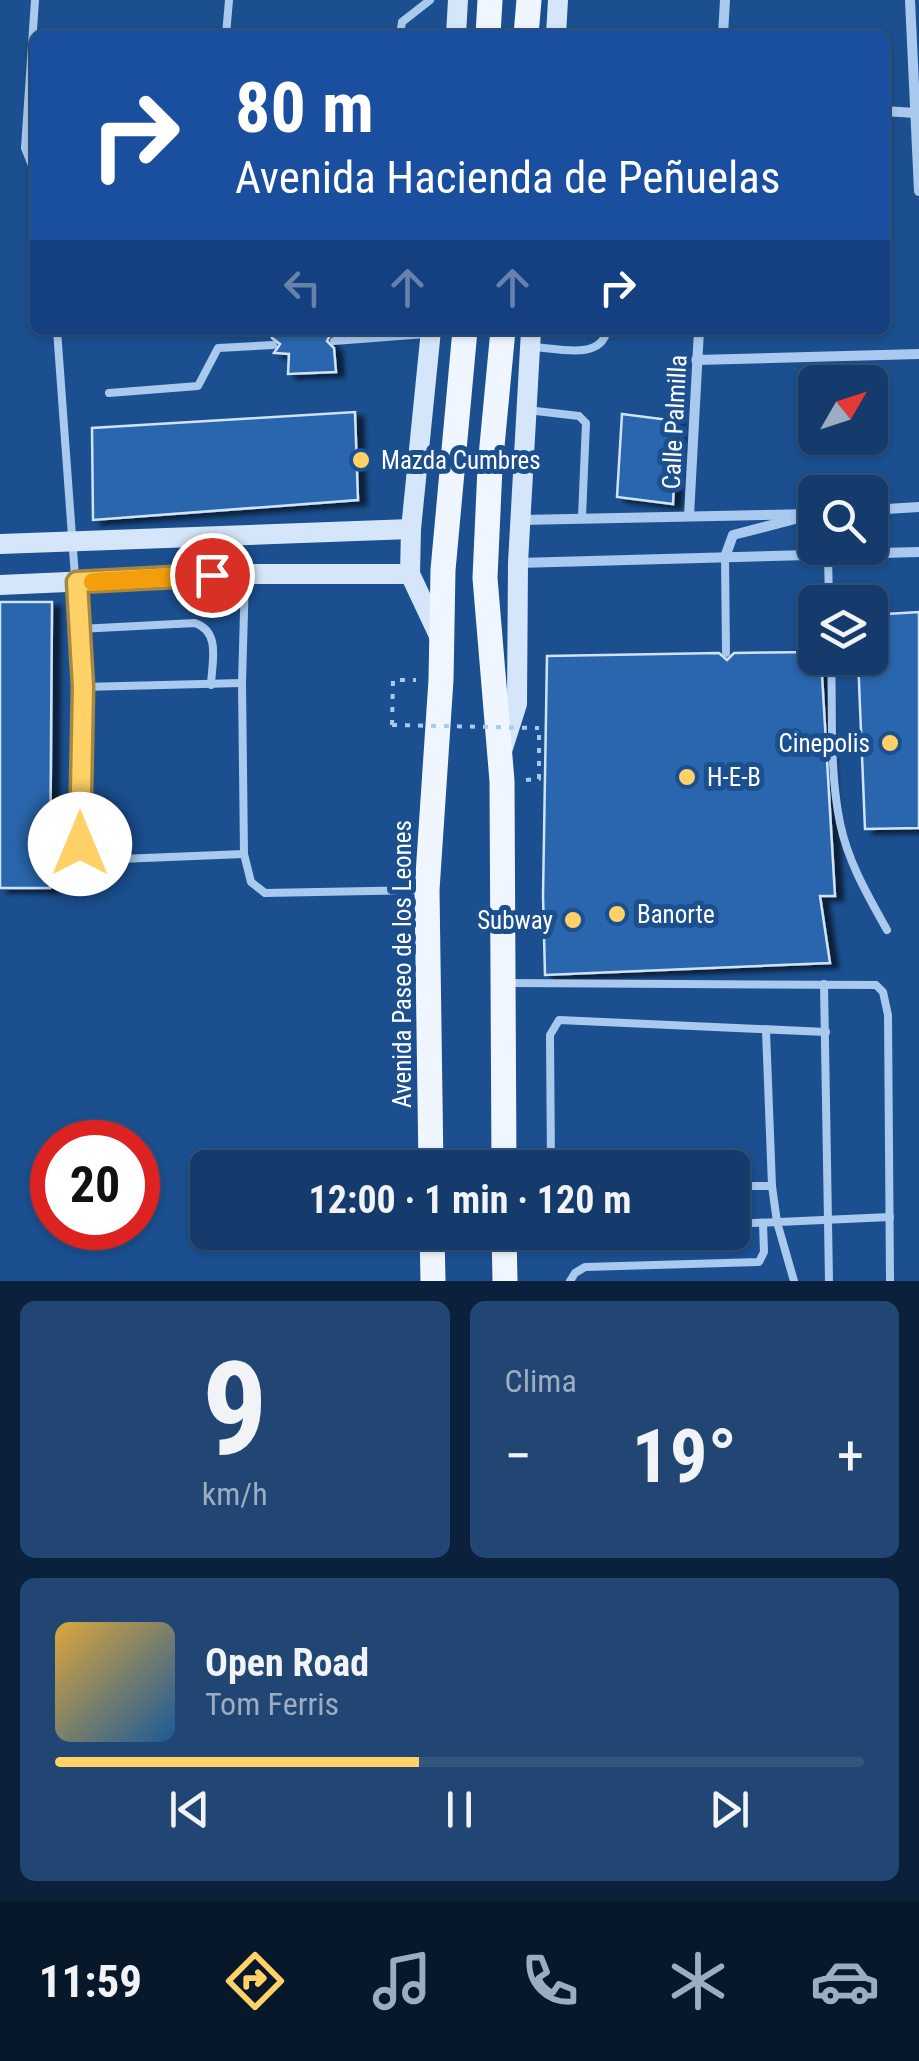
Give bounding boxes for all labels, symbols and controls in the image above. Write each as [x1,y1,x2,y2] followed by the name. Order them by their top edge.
[235,67,374,149] text: 80 m
[70,70,200,200] icon: right
[235,151,780,204] text: Avenida Hacienda de Peñuelas
[275,260,330,315] icon: left
[380,260,435,315] icon: ahead
[485,260,540,315] icon: ahead
[590,260,645,315] icon: right
[656,354,692,490] street label: Calle Palmilla
[798,365,888,455] north arrow
[798,365,888,675] map controls
[381,446,541,475] place label: Mazda Cumbres
[350,449,372,471] marker: Mazda Cumbres
[798,475,888,565] button: search
[170,533,255,618] pin
[185,548,240,603] icon: arrive
[798,585,888,675] button: layers
[779,729,870,758] place label: Cinepolis
[879,732,901,754] marker: Cinepolis
[707,763,761,792] place label: H-E-B
[676,766,698,788] marker: H-E-B
[28,792,132,896] position arrow
[388,820,417,1108] street label: Avenida Paseo de los Leones
[637,900,715,929] place label: Banorte
[606,903,628,925] marker: Banorte
[477,906,553,935] place label: Subway
[562,909,584,931] marker: Subway
[30,1120,160,1250] speed limit sign: 20
[309,1178,631,1222] text: 12:00 · 1 min · 120 m
[202,1333,268,1486] text: 9
[505,1362,577,1400] text: Clima
[632,1412,737,1500] text: 19°
[505,1424,532,1488] text: −
[837,1424,864,1488] text: +
[202,1475,268,1513] text: km/h
[205,1641,369,1685] text: Open Road
[205,1685,339,1723] text: Tom Ferris
[162,1782,217,1837] icon: previous
[432,1782,487,1837] icon: pause
[702,1782,757,1837] icon: next
[220,1946,290,2016] icon: directions
[367,1946,437,2016] icon: music
[515,1946,585,2016] icon: phone
[663,1946,733,2016] icon: climate
[810,1946,880,2016] icon: car
[39,1955,142,2008] text: 11:59

